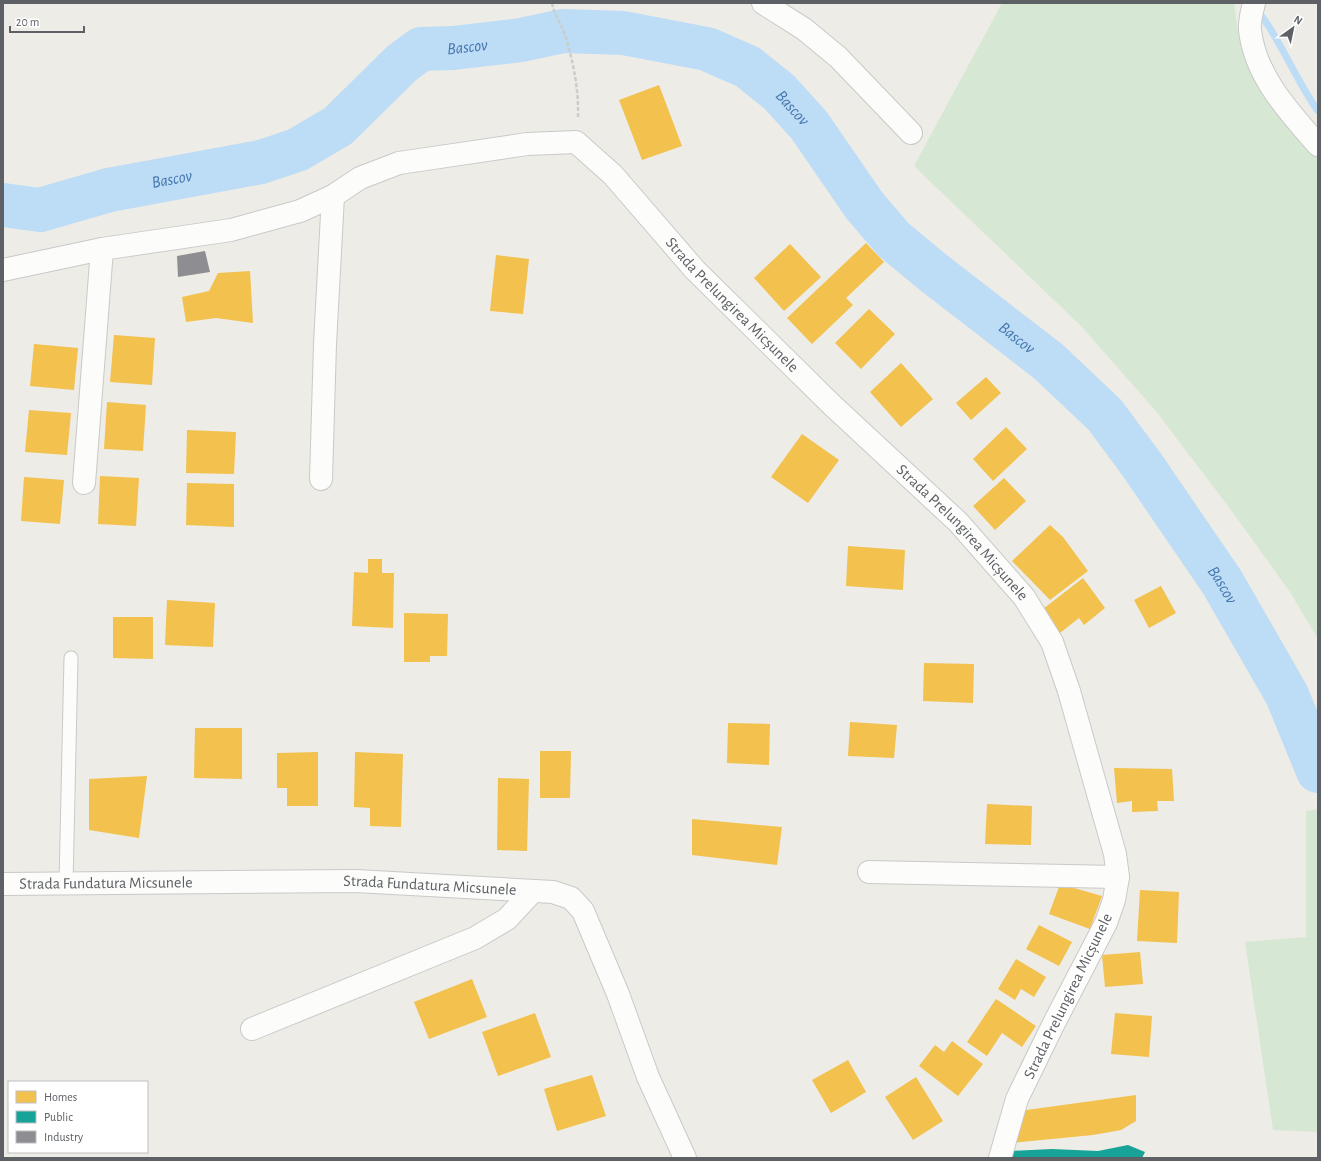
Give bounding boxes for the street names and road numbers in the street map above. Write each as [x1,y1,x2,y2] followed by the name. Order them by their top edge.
[663,234,802,375] street label: Strada Prelungirea Micșunele
[894,461,1031,604] street label: Strada Prelungirea Micșunele
[343,873,517,898] street label: Strada Fundatura Micsunele
[19,874,193,892] street label: Strada Fundatura Micsunele
[1021,911,1117,1082] street label: Strada Prelungirea Micșunele

